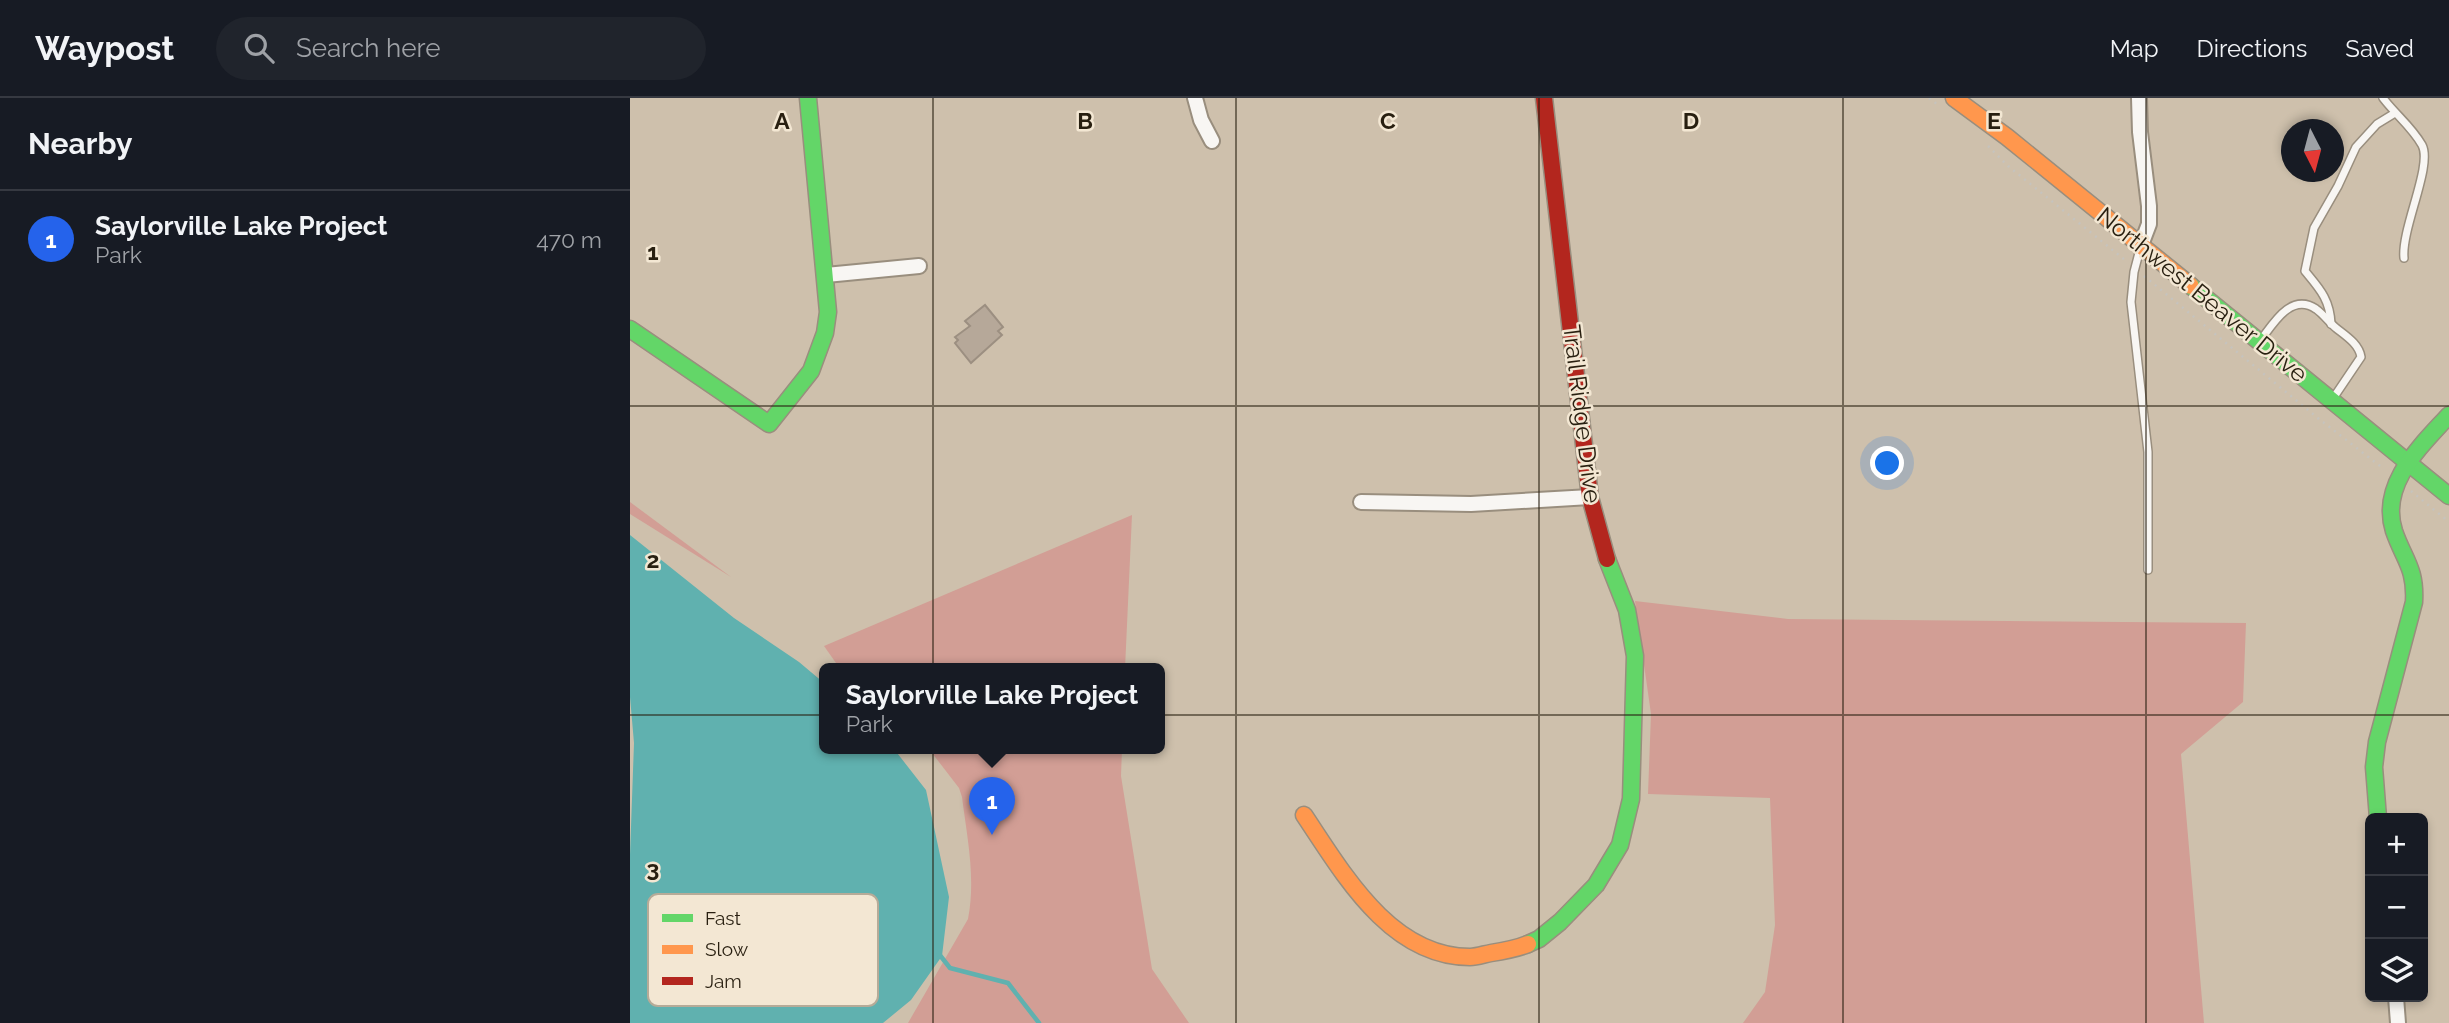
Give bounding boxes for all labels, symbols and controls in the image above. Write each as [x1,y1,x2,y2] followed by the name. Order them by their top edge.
[216,17,706,80] search box
[35,29,174,68] text: Waypost
[240,29,278,67] icon: search
[296,33,440,63] text: Search here
[2110,34,2159,63] text: Map
[2197,34,2307,63] text: Directions
[2345,34,2414,63] text: Saved
[774,107,790,134] text: A
[1077,107,1093,134] text: B
[1380,107,1396,134] text: C
[1683,107,1699,134] text: D
[1987,107,2001,134] text: E
[2281,119,2344,182] north arrow
[28,126,132,161] text: Nearby
[2091,201,2313,388] street label: Northwest Beaver Drive
[95,211,387,241] text: Saylorville Lake Project
[45,226,57,253] text: 1
[536,226,602,253] text: 470 m
[647,238,659,265] text: 1
[95,241,142,268] text: Park
[1557,323,1608,505] street label: Trail Ridge Drive
[1870,446,1904,480] your location
[647,546,659,573] text: 2
[819,663,1165,754] popup
[846,680,1138,710] text: Saylorville Lake Project
[846,710,893,737] text: Park
[969,777,1015,835] pin: 1
[2365,813,2428,1002] map controls
[2365,813,2428,876] button: +
[647,855,659,882] text: 3
[2365,876,2428,939] button: −
[648,894,878,1006] legend
[705,907,741,929] text: Fast
[705,938,749,960] text: Slow
[2365,939,2428,1002] button: layers
[705,970,742,992] text: Jam

